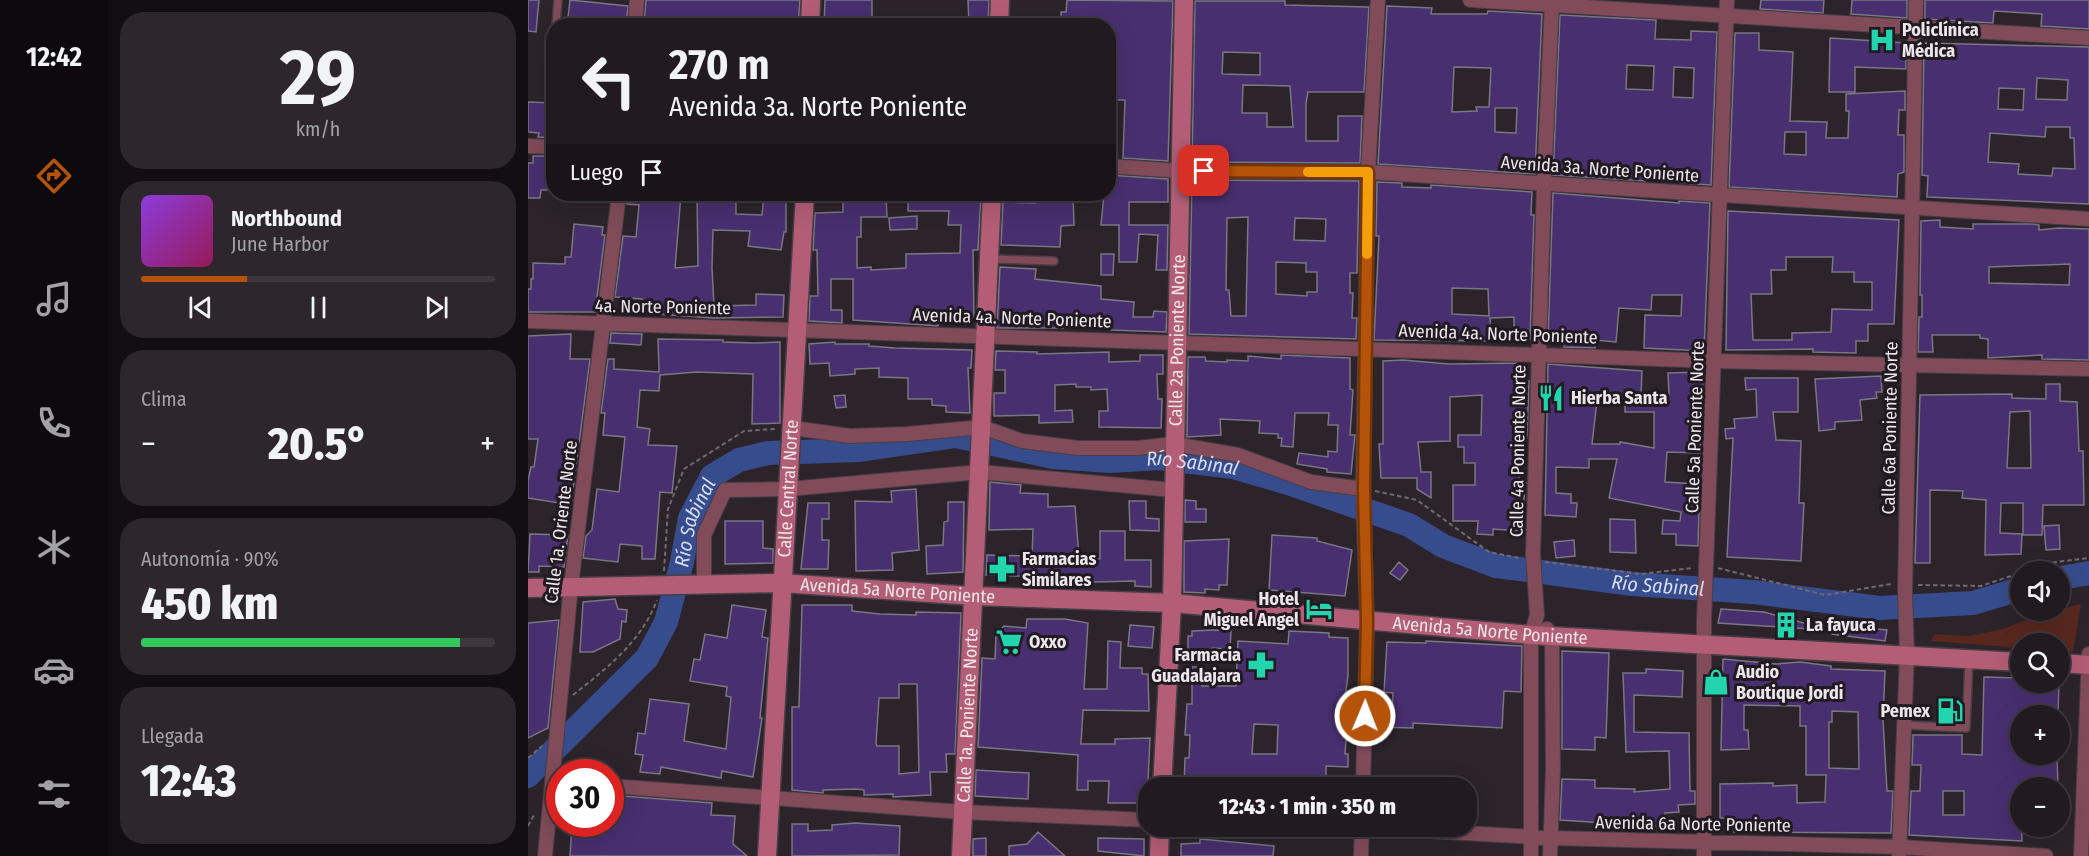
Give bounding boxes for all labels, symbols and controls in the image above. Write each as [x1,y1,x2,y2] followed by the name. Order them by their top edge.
[1902,19,1979,62] place label: Policlínica Médica
[1867,25,1897,55] hospital icon: Policlínica Médica
[280,31,356,125] text: 29
[669,40,769,90] text: 270 m
[26,41,82,73] text: 12:42
[570,42,648,120] icon: left
[669,91,967,123] text: Avenida 3a. Norte Poniente
[296,117,340,141] text: km/h
[1178,145,1229,196] pin
[1500,151,1700,187] street label: Avenida 3a. Norte Poniente
[1187,154,1220,187] icon: arrive
[33,155,75,197] icon: directions
[635,156,668,189] icon: arrive
[570,159,623,186] text: Luego
[231,205,342,232] text: Northbound
[231,232,329,256] text: June Harbor
[1165,254,1190,426] street label: Calle 2a Poniente Norte
[33,278,75,320] icon: music
[184,291,217,324] icon: previous
[302,291,335,324] icon: pause
[420,291,453,324] icon: next
[595,295,731,319] street label: 4a. Norte Poniente
[912,304,1112,332] street label: Avenida 4a. Norte Poniente
[1398,320,1598,348] street label: Avenida 4a. Norte Poniente
[1681,341,1709,513] street label: Calle 5a Poniente Norte
[1877,341,1903,515] street label: Calle 6a Poniente Norte
[1505,364,1531,537] street label: Calle 4a Poniente Norte
[1536,383,1566,413] restaurant icon: Hierba Santa
[141,387,186,411] text: Clima
[1571,387,1667,409] place label: Hierba Santa
[33,402,75,444] icon: phone
[268,417,368,471] text: 20.5°
[773,419,803,558] street label: Calle Central Norte
[141,424,156,464] text: −
[480,424,495,464] text: +
[540,439,582,605] street label: Calle 1a. Oriente Norte
[1146,446,1242,480] water label: Río Sabinal
[669,474,721,569] water label: Río Sabinal
[33,526,75,568] icon: climate
[141,547,279,571] text: Autonomía · 90%
[1022,548,1096,591] place label: Farmacias Similares
[987,554,1017,584] pharmacy icon: Farmacias Similares
[2010,561,2070,837] map controls
[2010,561,2070,621] button: sound
[1610,569,1705,601] water label: Río Sabinal
[800,573,996,608] street label: Avenida 5a Norte Poniente
[141,577,278,631] text: 450 km
[1204,588,1299,631] place label: Hotel Miguel Angel
[1304,594,1334,624] hotel icon: Hotel Miguel Angel
[1771,610,1801,640] building icon: La fayuca
[1392,612,1588,649] street label: Avenida 5a Norte Poniente
[1806,614,1876,636] place label: La fayuca
[953,627,983,803] street label: Calle 1a. Poniente Norte
[994,627,1024,657] supermarket icon: Oxxo
[1029,631,1067,653] place label: Oxxo
[2010,633,2070,693] button: search
[1151,644,1241,687] place label: Farmacia Guadalajara
[33,649,75,691] icon: car
[1246,650,1276,680] pharmacy icon: Farmacia Guadalajara
[1735,661,1843,704] place label: Audio Boutique Jordi
[1701,667,1731,697] shop icon: Audio Boutique Jordi
[1333,684,1397,748] position arrow
[1935,696,1965,726] fuel station icon: Pemex
[1881,700,1931,722] place label: Pemex
[2010,705,2070,765] button: +
[141,724,204,748] text: Llegada
[141,754,237,808] text: 12:43
[546,759,624,837] speed limit sign: 30
[33,773,75,815] icon: filters
[2010,777,2070,837] button: −
[1219,793,1396,820] text: 12:43 · 1 min · 350 m
[1595,811,1791,837] street label: Avenida 6a Norte Poniente

